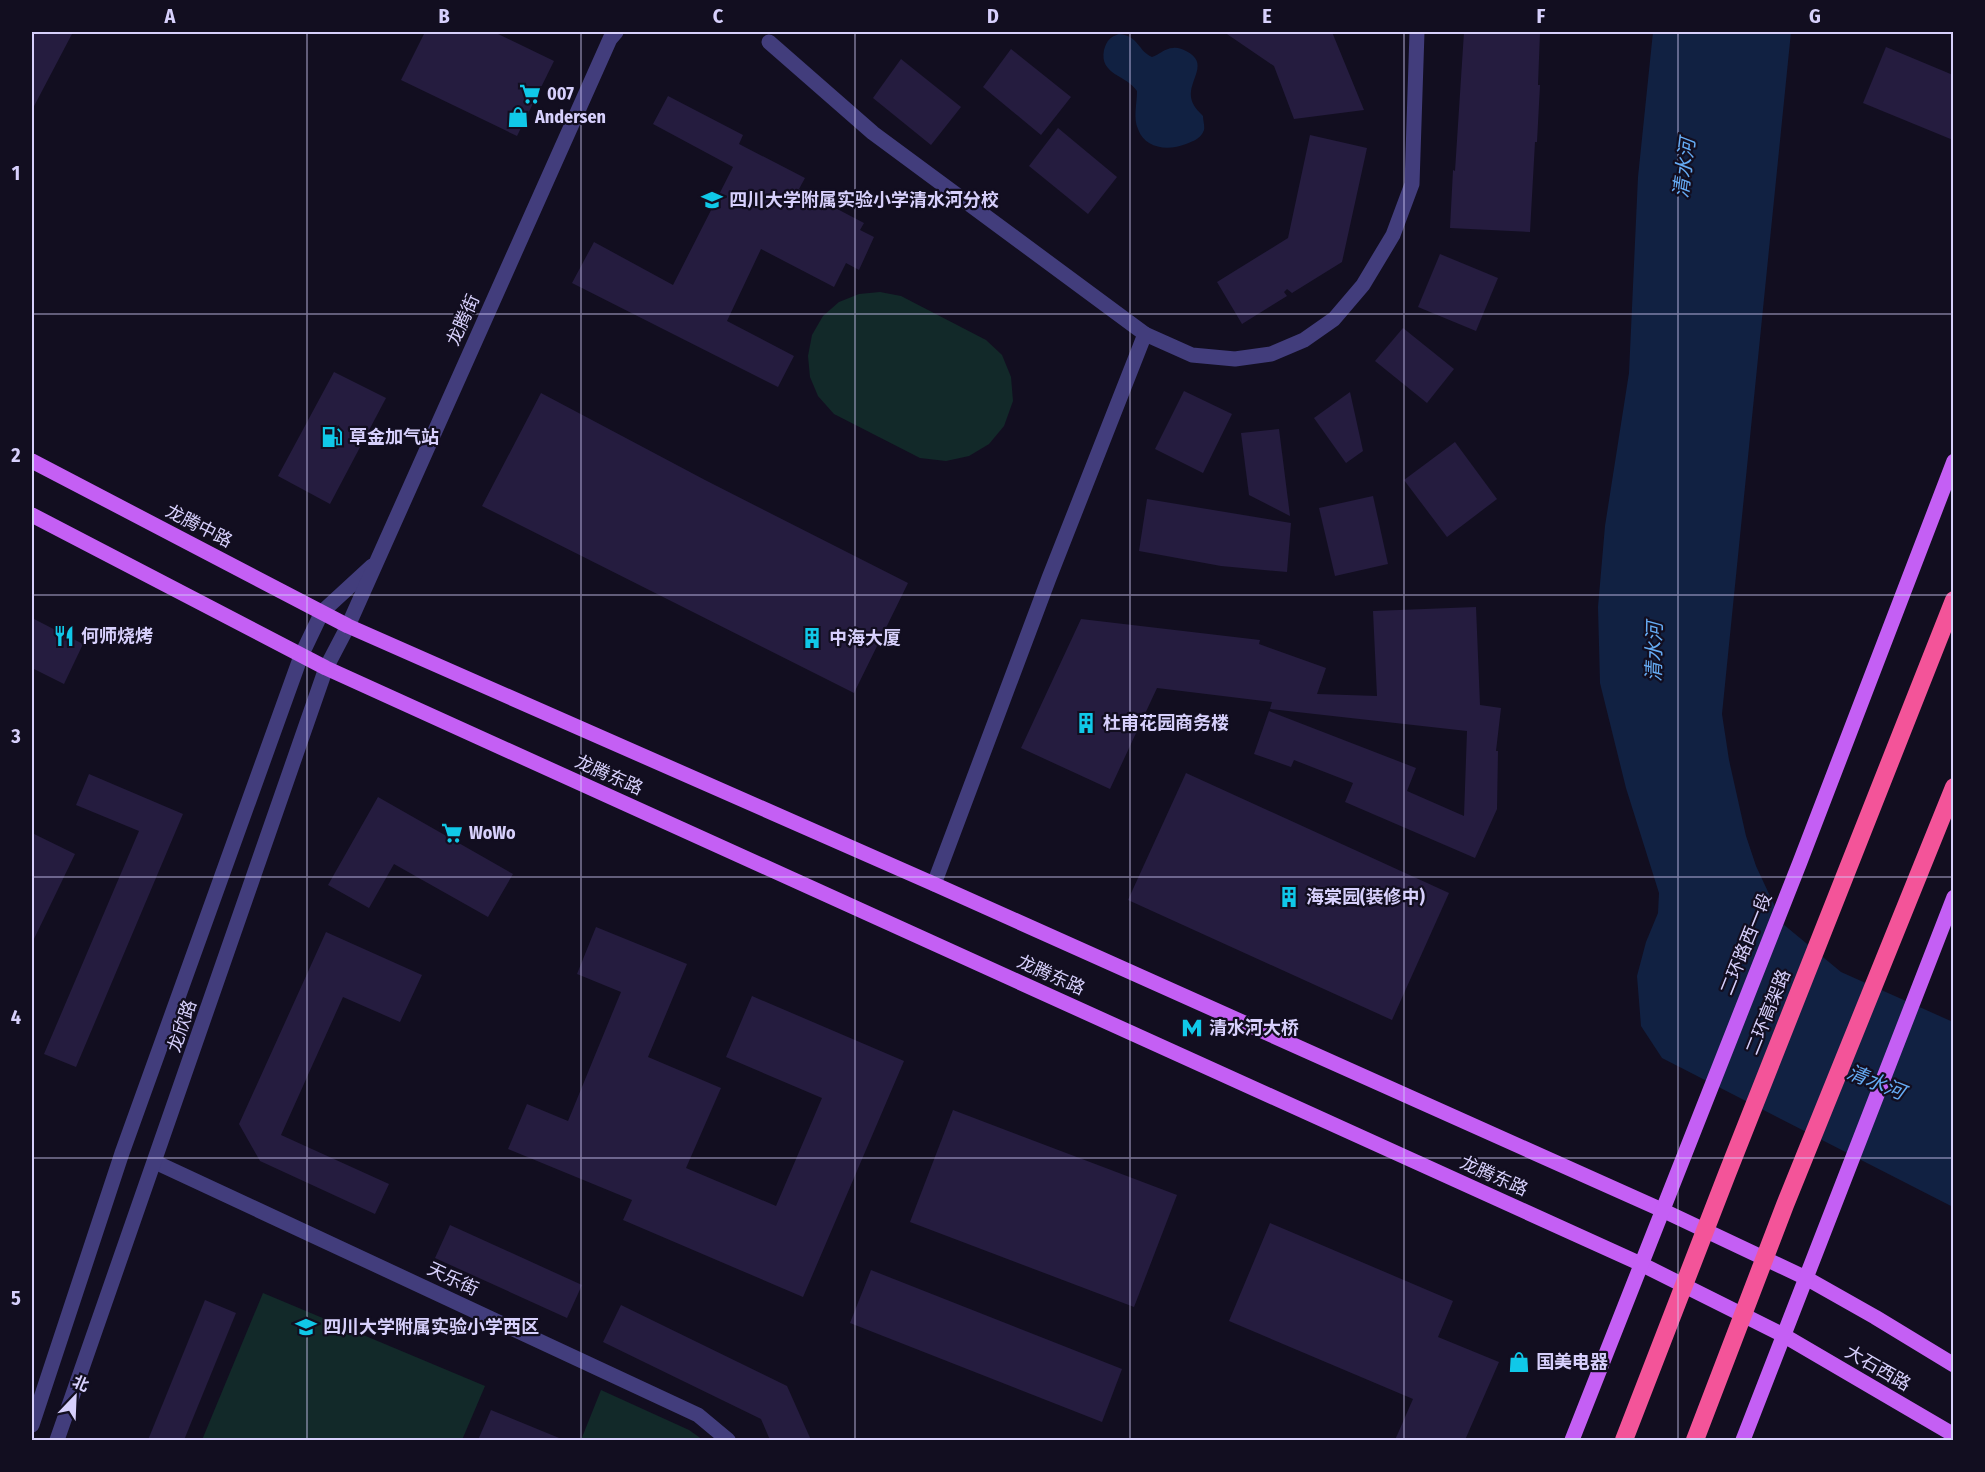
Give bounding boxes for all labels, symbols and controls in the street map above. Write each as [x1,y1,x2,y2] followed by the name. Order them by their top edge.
[164,4,177,28] text: A
[438,4,450,28] text: B
[713,4,724,28] text: C
[987,4,999,28] text: D
[1262,4,1272,28] text: E
[1537,4,1546,28] text: F
[1809,4,1821,28] text: G
[518,82,542,106] supermarket icon: 007
[547,83,574,105] place label: 007
[506,105,530,129] shop icon: Andersen
[534,106,606,128] place label: Andersen
[1668,133,1700,199] water label: 清水河
[12,161,20,185] text: 1
[700,188,724,212] school or university icon: 四川大学附属实验小学清水河分校
[729,189,999,211] place label: 四川大学附属实验小学清水河分校
[442,291,484,349] street label: 龙腾街
[320,425,344,449] fuel station icon: 草金加气站
[349,426,439,448] place label: 草金加气站
[10,443,21,467] text: 2
[162,500,236,552] street label: 龙腾中路
[1641,618,1667,682] water label: 清水河
[52,624,76,648] restaurant icon: 何师烧烤
[81,625,153,647] place label: 何师烧烤
[800,626,824,650] building icon: 中海大厦
[829,627,901,649] place label: 中海大厦
[1074,711,1098,735] building icon: 杜甫花园商务楼
[1103,712,1229,734] place label: 杜甫花园商务楼
[10,724,21,748] text: 3
[572,750,646,800] street label: 龙腾东路
[440,821,464,845] supermarket icon: WoWo
[469,822,516,844] place label: WoWo
[1277,885,1301,909] building icon: 海棠园(装修中)
[1306,886,1425,908] place label: 海棠园(装修中)
[1716,890,1776,998] street label: 二环路西一段
[1014,950,1088,1000] street label: 龙腾东路
[1741,966,1795,1058] street label: 二环高架路
[163,997,201,1055] street label: 龙欣路
[11,1005,21,1029] text: 4
[1180,1016,1204,1040] metro station icon: 清水河大桥
[1209,1017,1299,1039] place label: 清水河大桥
[1844,1060,1912,1106] water label: 清水河
[1457,1151,1531,1201] street label: 龙腾东路
[424,1258,482,1300] street label: 天乐街
[11,1286,21,1310] text: 5
[294,1315,318,1339] school or university icon: 四川大学附属实验小学西区
[323,1316,539,1338] place label: 四川大学附属实验小学西区
[1841,1340,1915,1396] street label: 大石西路
[1507,1350,1531,1374] shop icon: 国美电器
[1536,1351,1608,1373] place label: 国美电器
[45,1367,105,1427] north arrow
[70,1372,92,1396] text: 北

